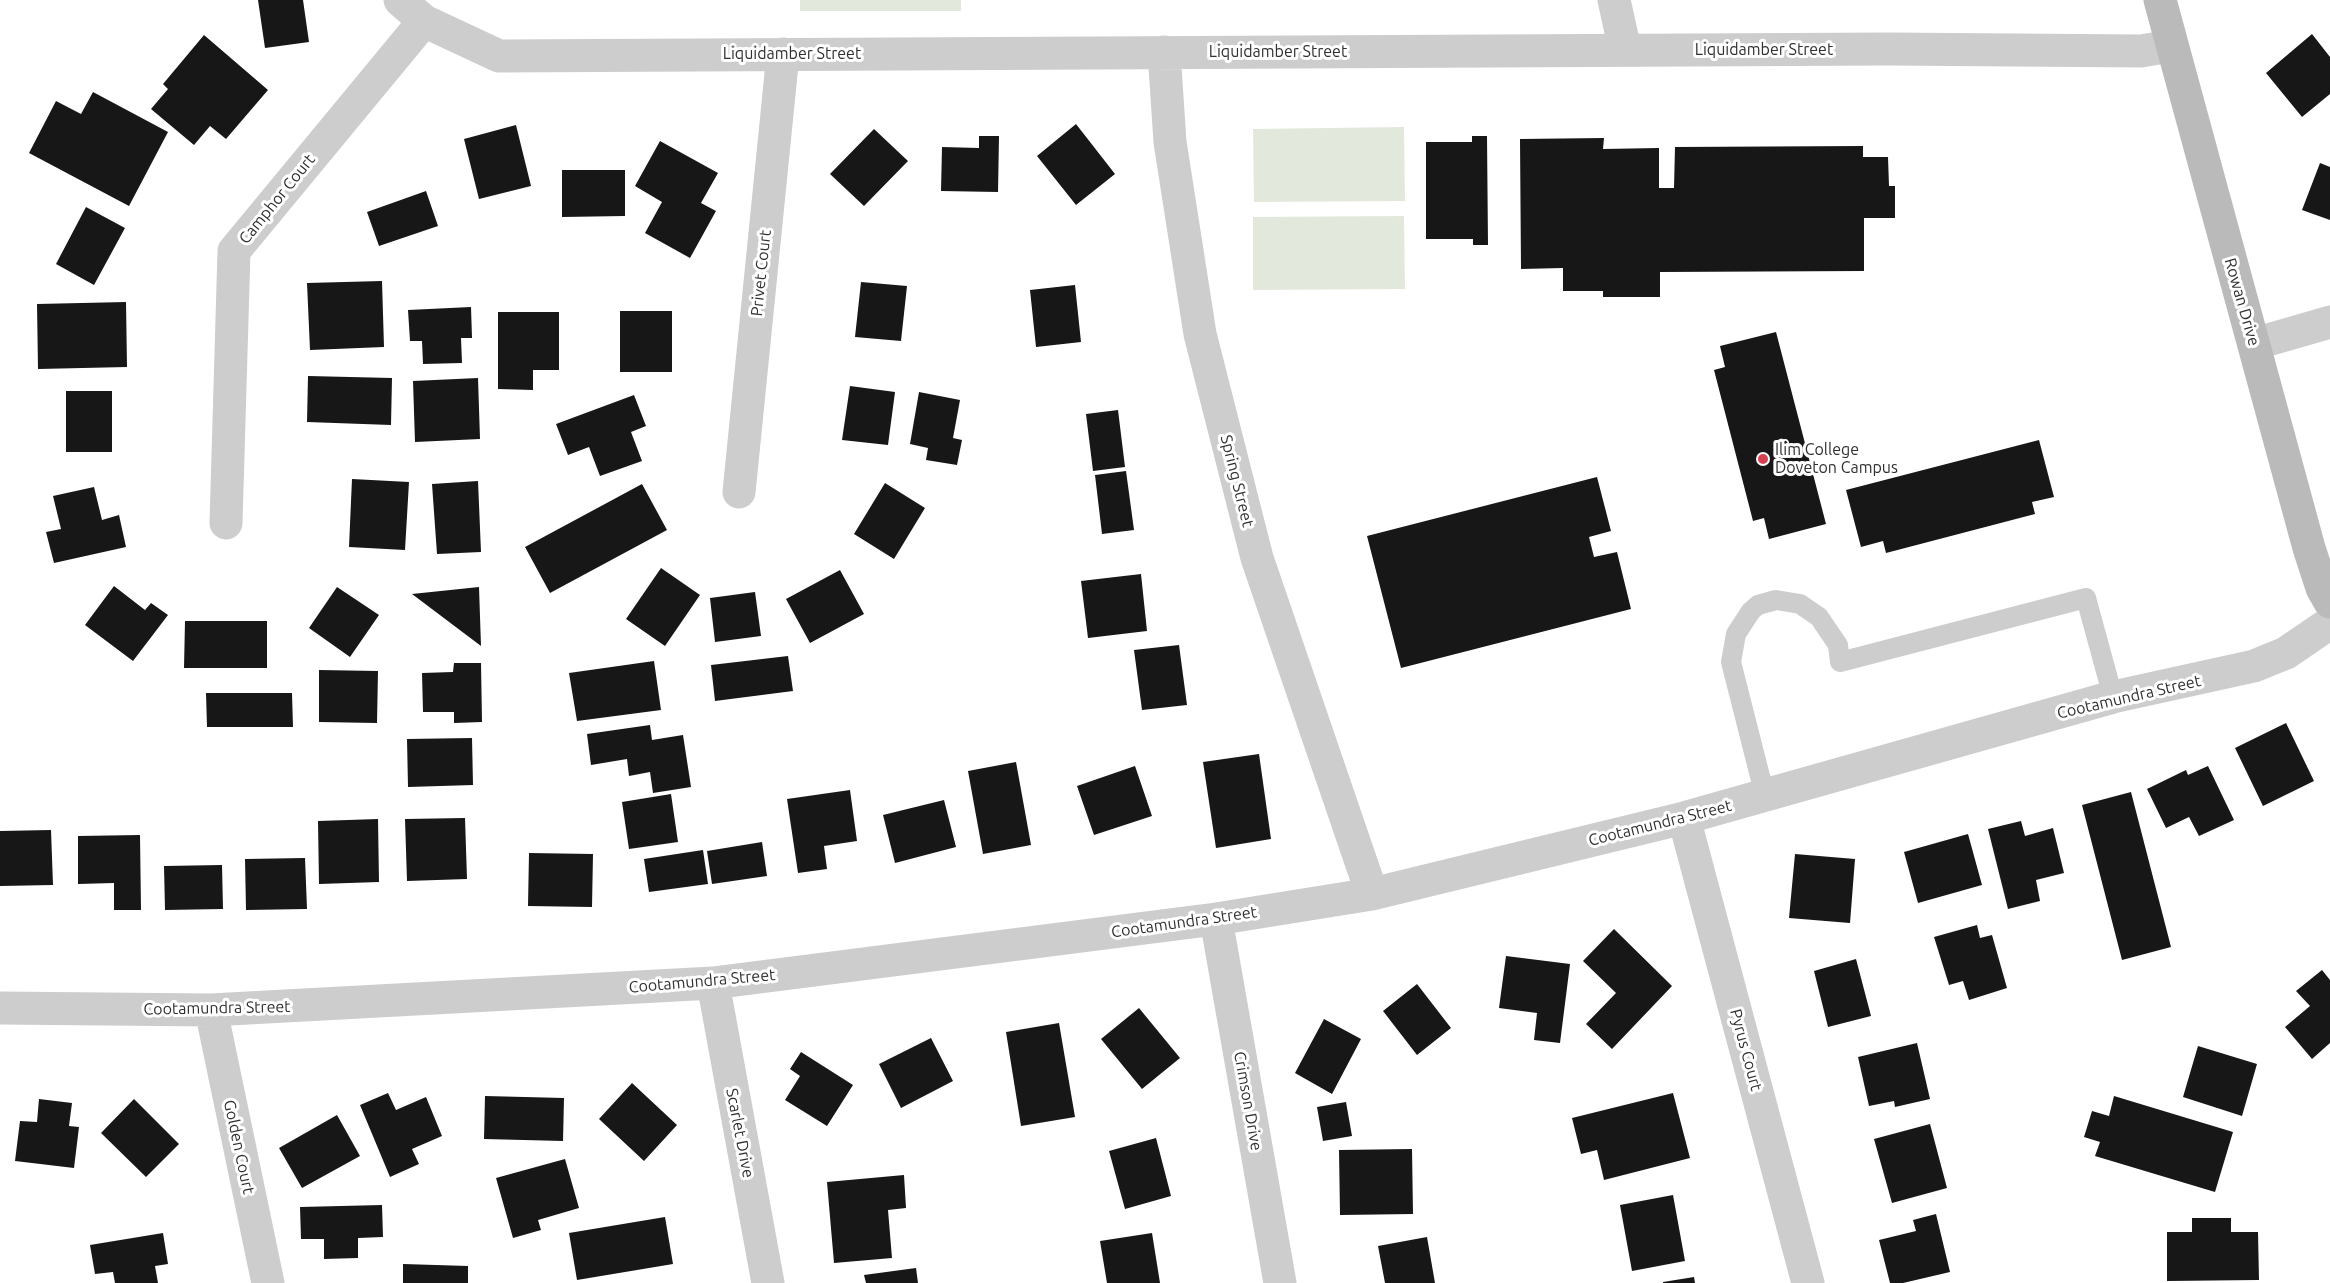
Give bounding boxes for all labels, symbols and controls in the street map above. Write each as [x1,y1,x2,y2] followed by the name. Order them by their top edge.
[1695,40,1833,60] street label: Liquidamber Street
[1209,42,1347,62] street label: Liquidamber Street
[723,44,861,64] street label: Liquidamber Street
[235,150,319,248] street label: Camphor Court
[747,229,775,317] street label: Privet Court
[2220,256,2264,348] street label: Rowan Drive
[1216,433,1258,529] street label: Spring Street
[1775,440,1898,478] place label: Ilim College Doveton Campus
[1756,452,1770,466] marker: Ilim College Doveton Campus
[2055,671,2203,723] street label: Cootamundra Street
[1586,796,1734,850] street label: Cootamundra Street
[1110,902,1258,942] street label: Cootamundra Street
[628,965,776,997] street label: Cootamundra Street
[143,997,291,1019] street label: Cootamundra Street
[1726,1007,1766,1093] street label: Pyrus Court
[1230,1050,1266,1152] street label: Crimson Drive
[722,1087,758,1179] street label: Scarlet Drive
[220,1098,258,1196] street label: Golden Court

